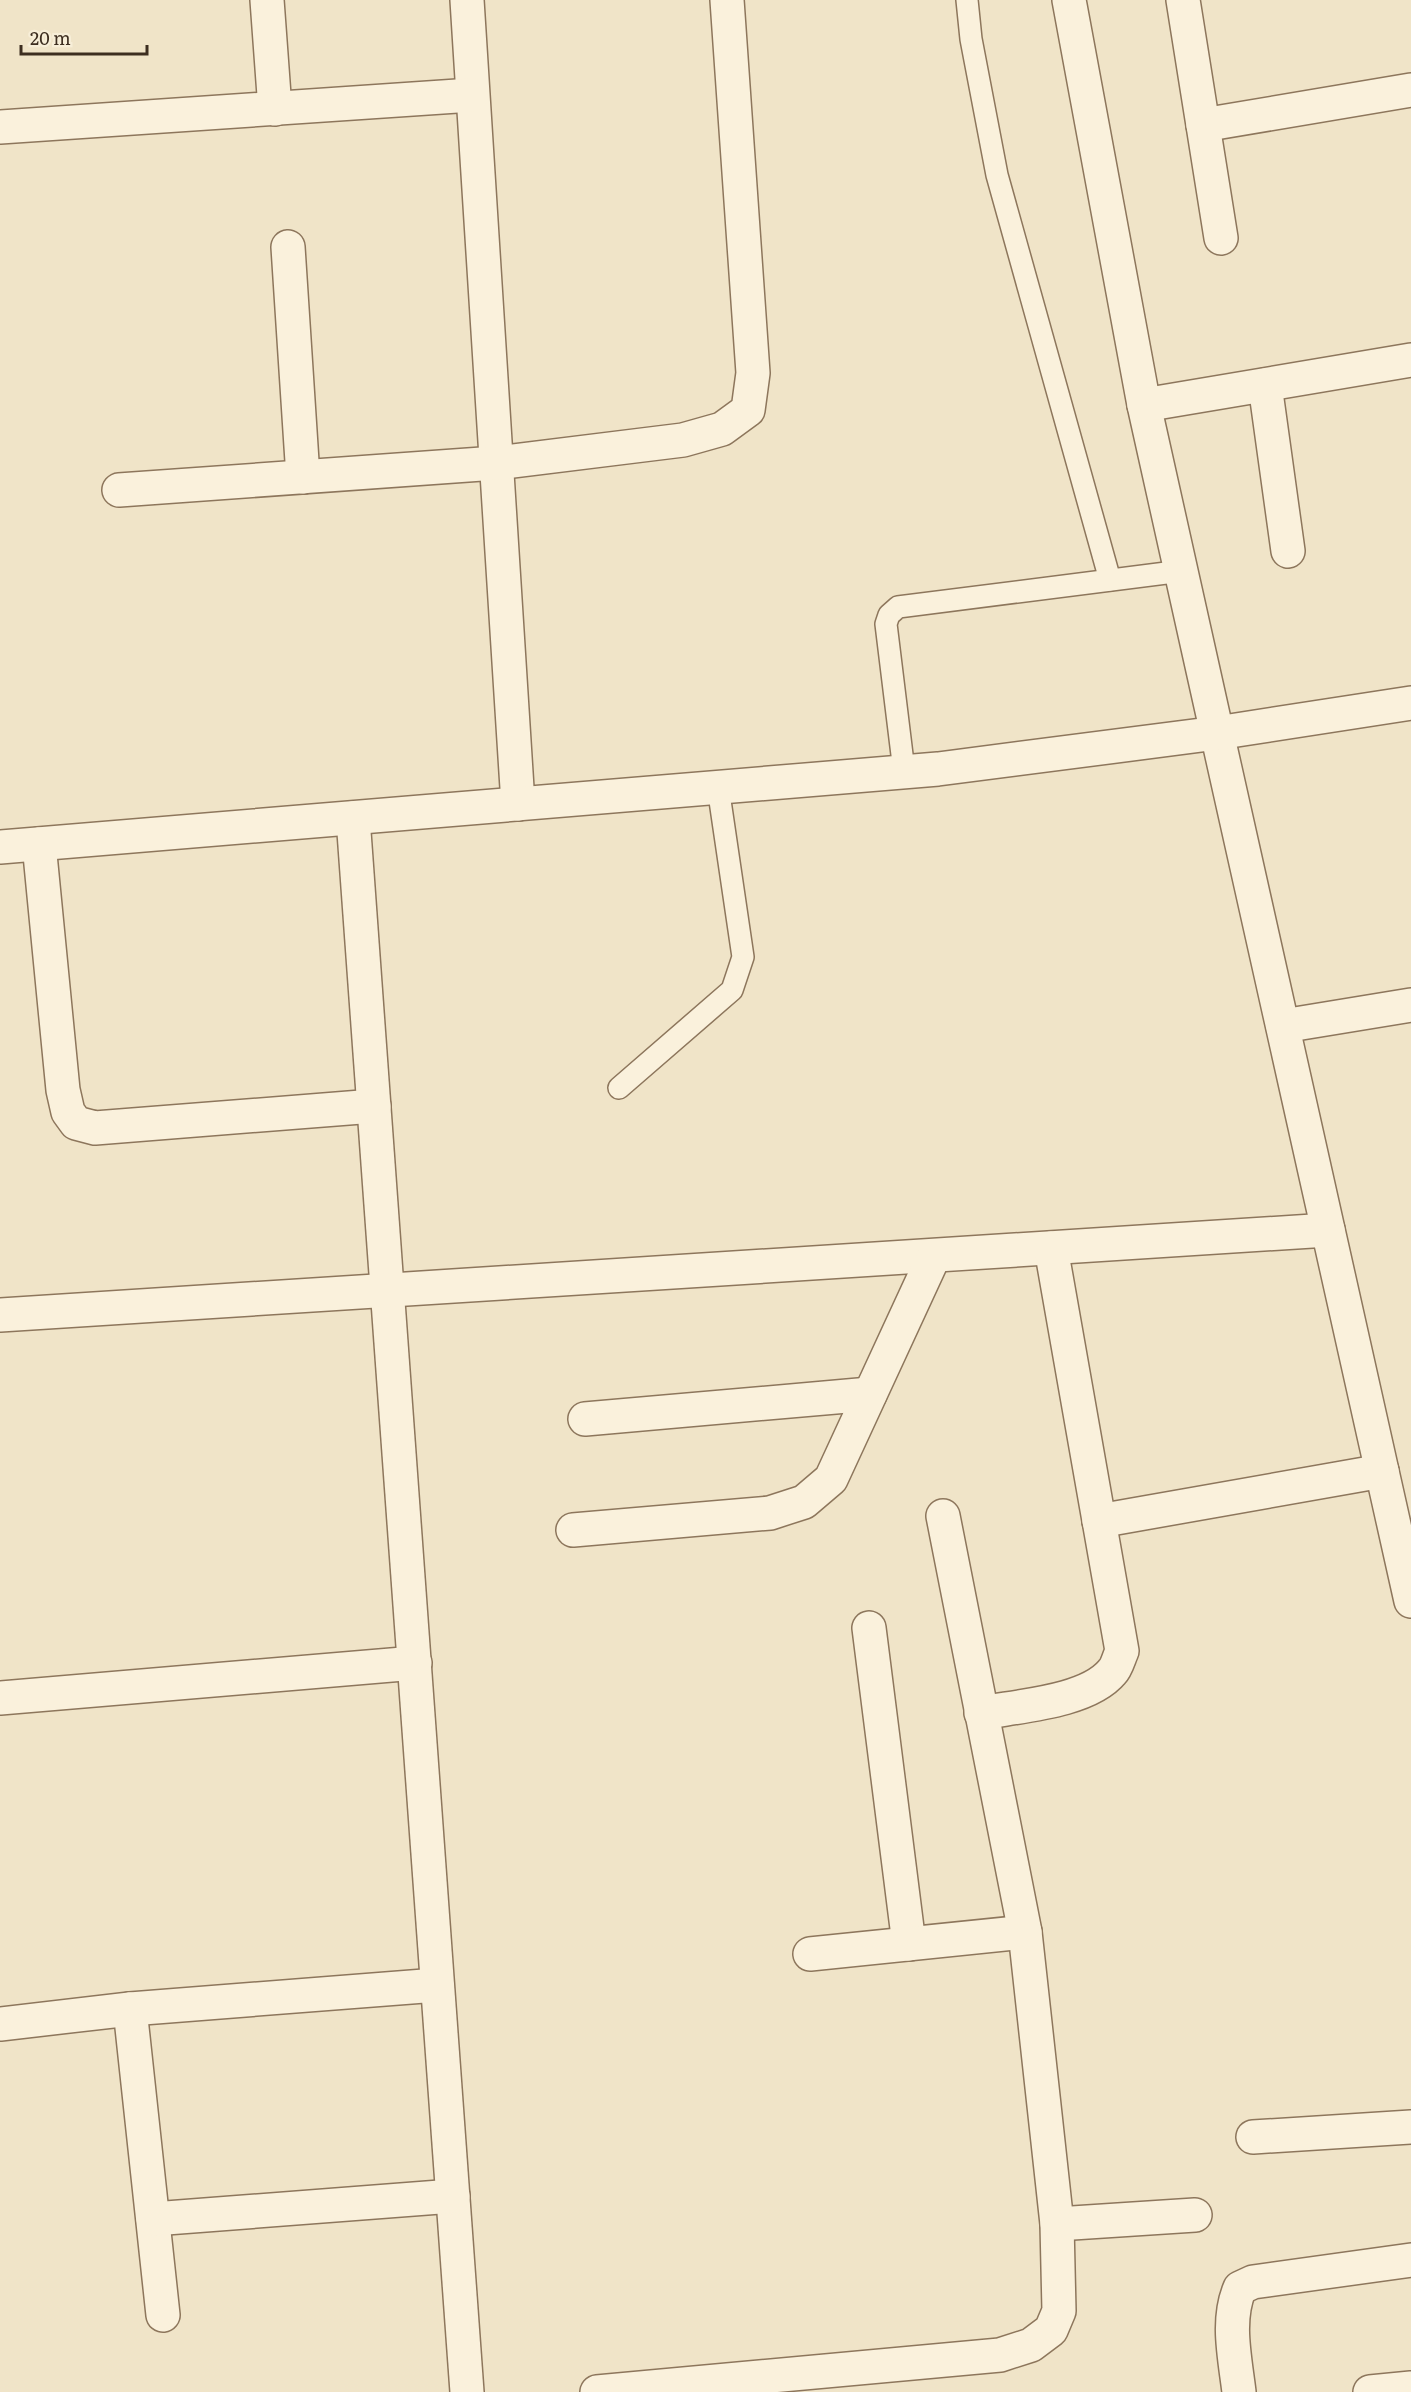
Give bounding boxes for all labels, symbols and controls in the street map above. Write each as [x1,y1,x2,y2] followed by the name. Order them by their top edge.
[21,18,147,56] scale bar
[30,24,71,51] text: 20 m

